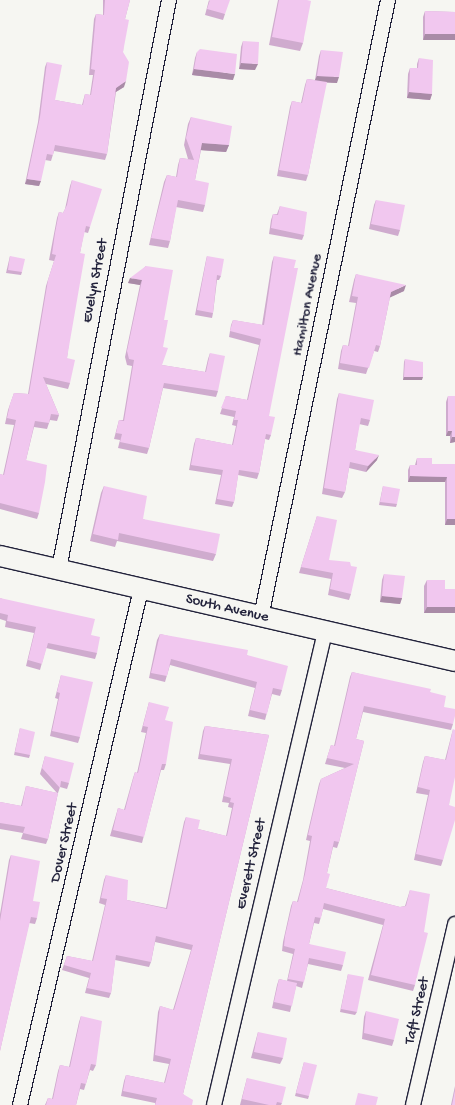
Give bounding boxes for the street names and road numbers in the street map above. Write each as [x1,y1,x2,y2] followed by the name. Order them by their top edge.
[79,238,113,324] street label: Evelyn Street
[289,252,327,358] street label: Hamilton Avenue
[184,591,270,627] street label: South Avenue
[47,802,83,884] street label: Dover Street
[233,817,271,911] street label: Everett Street
[402,976,434,1046] street label: Taft Street

